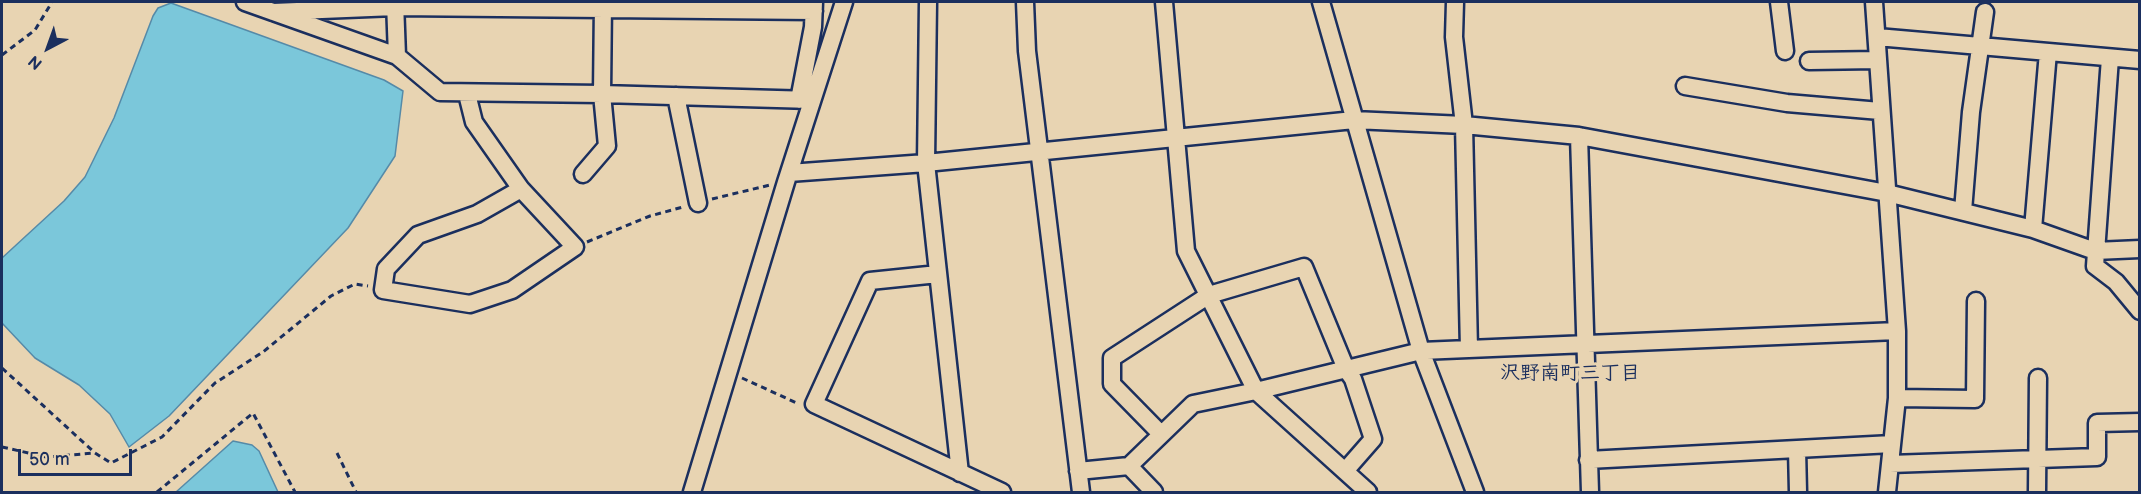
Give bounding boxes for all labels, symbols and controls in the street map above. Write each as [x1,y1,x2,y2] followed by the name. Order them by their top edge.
[18,18,78,78] north arrow
[25,51,47,73] text: N
[1500,362,1640,386] district label: 沢野南町三丁目
[21,437,135,475] scale bar
[29,449,70,470] text: 50 m

